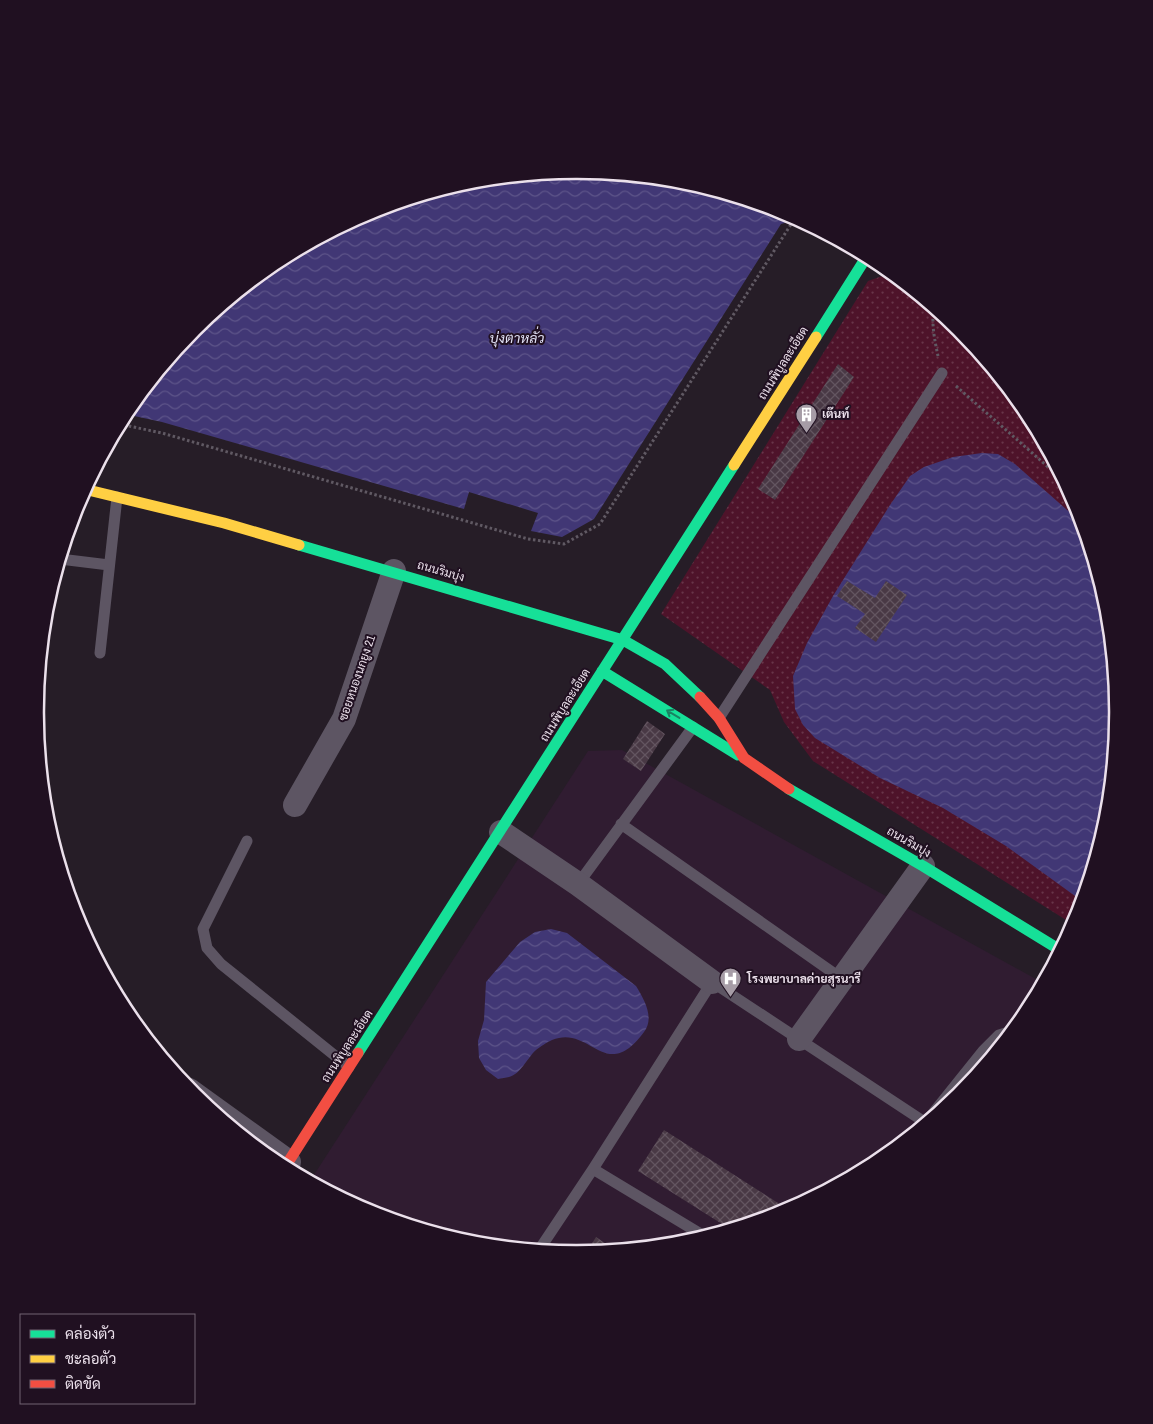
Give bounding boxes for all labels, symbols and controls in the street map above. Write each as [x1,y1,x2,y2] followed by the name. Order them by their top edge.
[754,323,812,403] street label: ถนนพิบูลละเอียด
[490,326,544,348] water label: บุ่งตาหลั่ว
[794,402,818,433] building icon: เต๊นท์
[822,406,850,422] place label: เต๊นท์
[415,557,467,586] street label: ถนนริมบุ่ง
[335,633,379,723] street label: ซอยหนองนกยูง 21
[536,665,594,745] street label: ถนนพิบูลละเอียด
[666,709,680,719] one-way arrow
[883,823,934,862] street label: ถนนริมบุ่ง
[719,967,743,998] hospital icon: โรงพยาบาลค่ายสุรนารี
[746,971,861,987] place label: โรงพยาบาลค่ายสุรนารี
[317,1007,377,1085] street label: ถนนพิบูลละเอียด
[20,1314,195,1404] legend
[65,1323,115,1344] text: คล่องตัว
[65,1348,116,1369] text: ชะลอตัว
[65,1373,101,1394] text: ติดขัด

